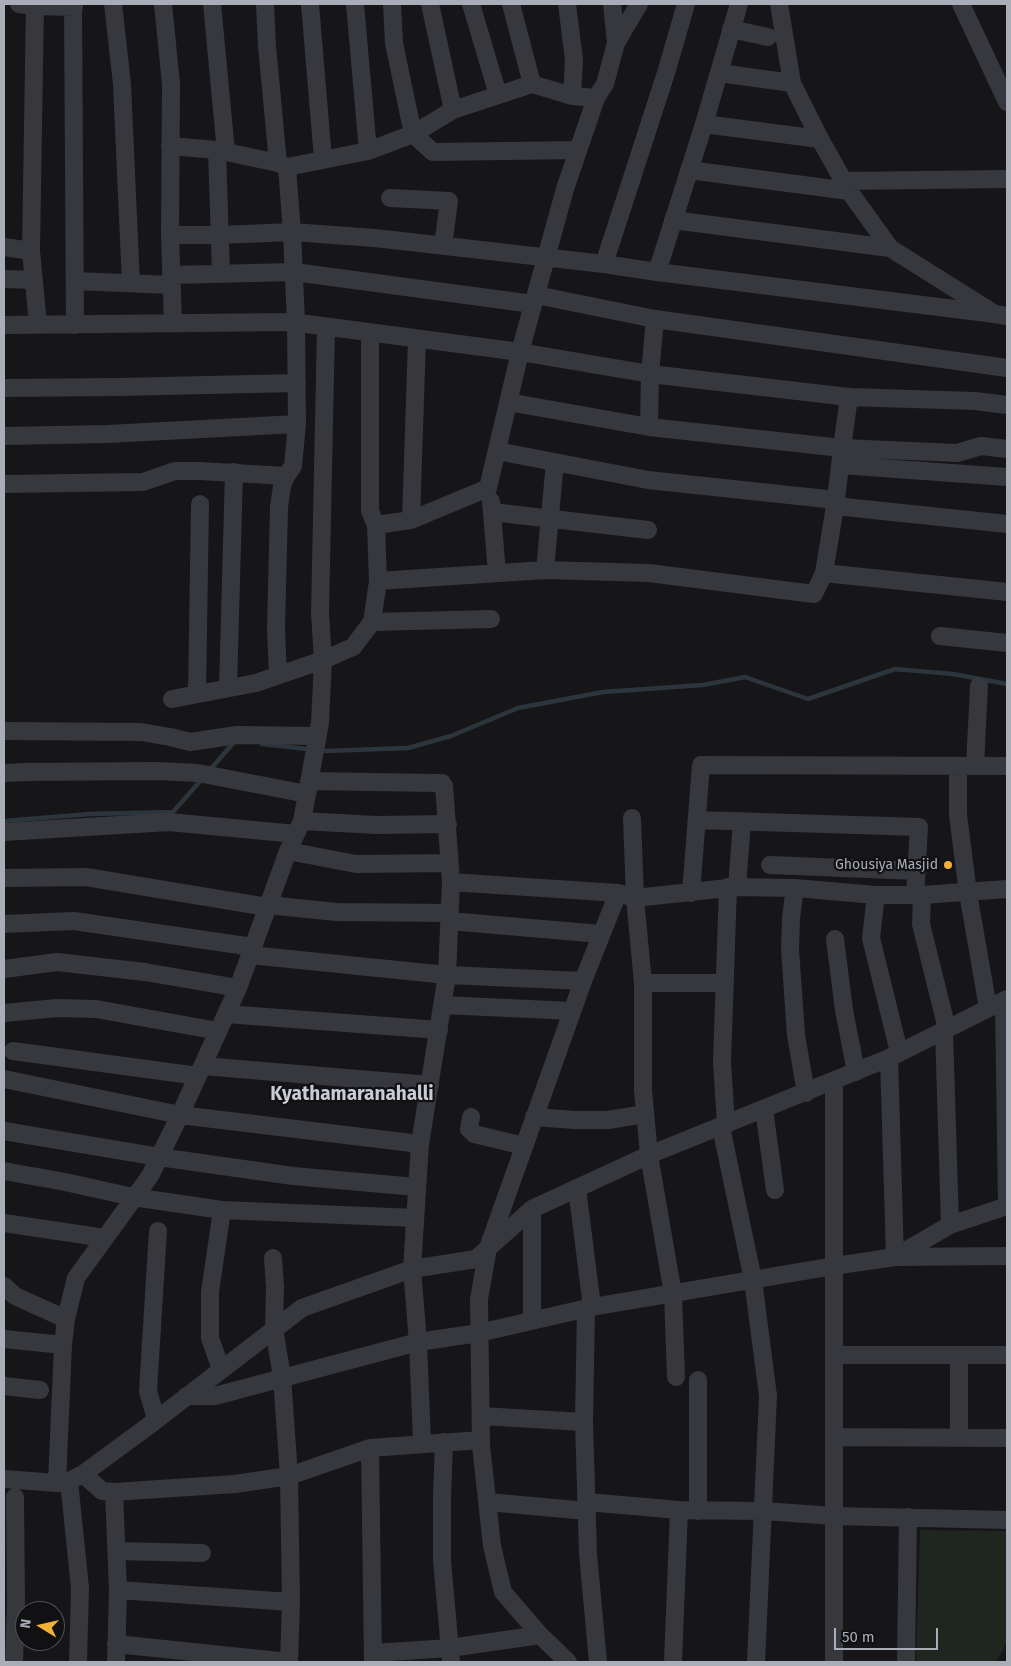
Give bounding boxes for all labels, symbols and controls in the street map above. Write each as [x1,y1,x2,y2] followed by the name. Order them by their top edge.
[835,857,938,873] place label: Ghousiya Masjid
[942,859,954,871] marker: Ghousiya Masjid
[270,1084,434,1106] district label: Kyathamaranahalli
[15,1601,65,1651] north arrow
[17,1618,35,1630] text: N
[836,1618,940,1650] scale bar
[842,1628,875,1646] text: 50 m

